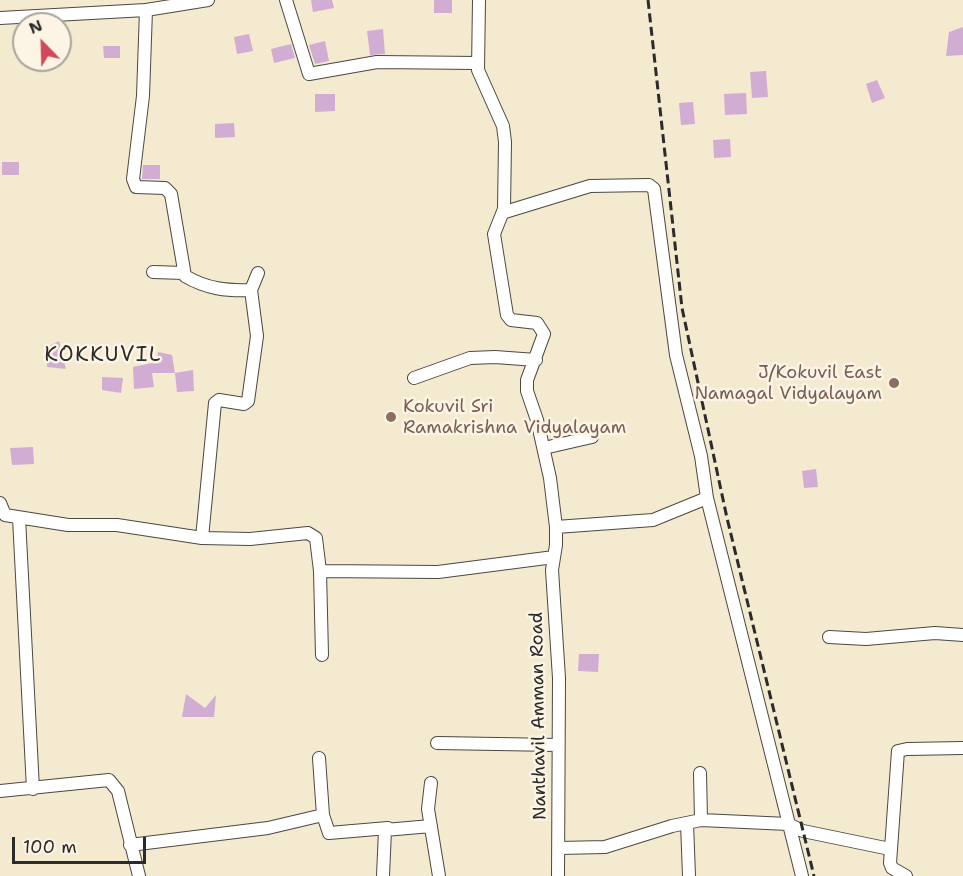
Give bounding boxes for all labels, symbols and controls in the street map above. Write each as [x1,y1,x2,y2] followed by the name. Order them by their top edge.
[12,12,72,72] north arrow
[26,15,45,39] text: N
[44,343,162,369] district label: KOKKUVIL
[694,362,882,404] place label: J/Kokuvil East Namagal Vidyalayam
[887,376,901,390] marker: J/Kokuvil East Namagal Vidyalayam
[403,396,626,438] place label: Kokuvil Sri Ramakrishna Vidyalayam
[384,410,398,424] marker: Kokuvil Sri Ramakrishna Vidyalayam
[526,612,552,820] street label: Nanthavil Amman Road
[15,825,148,863] scale bar
[23,835,77,859] text: 100 m

